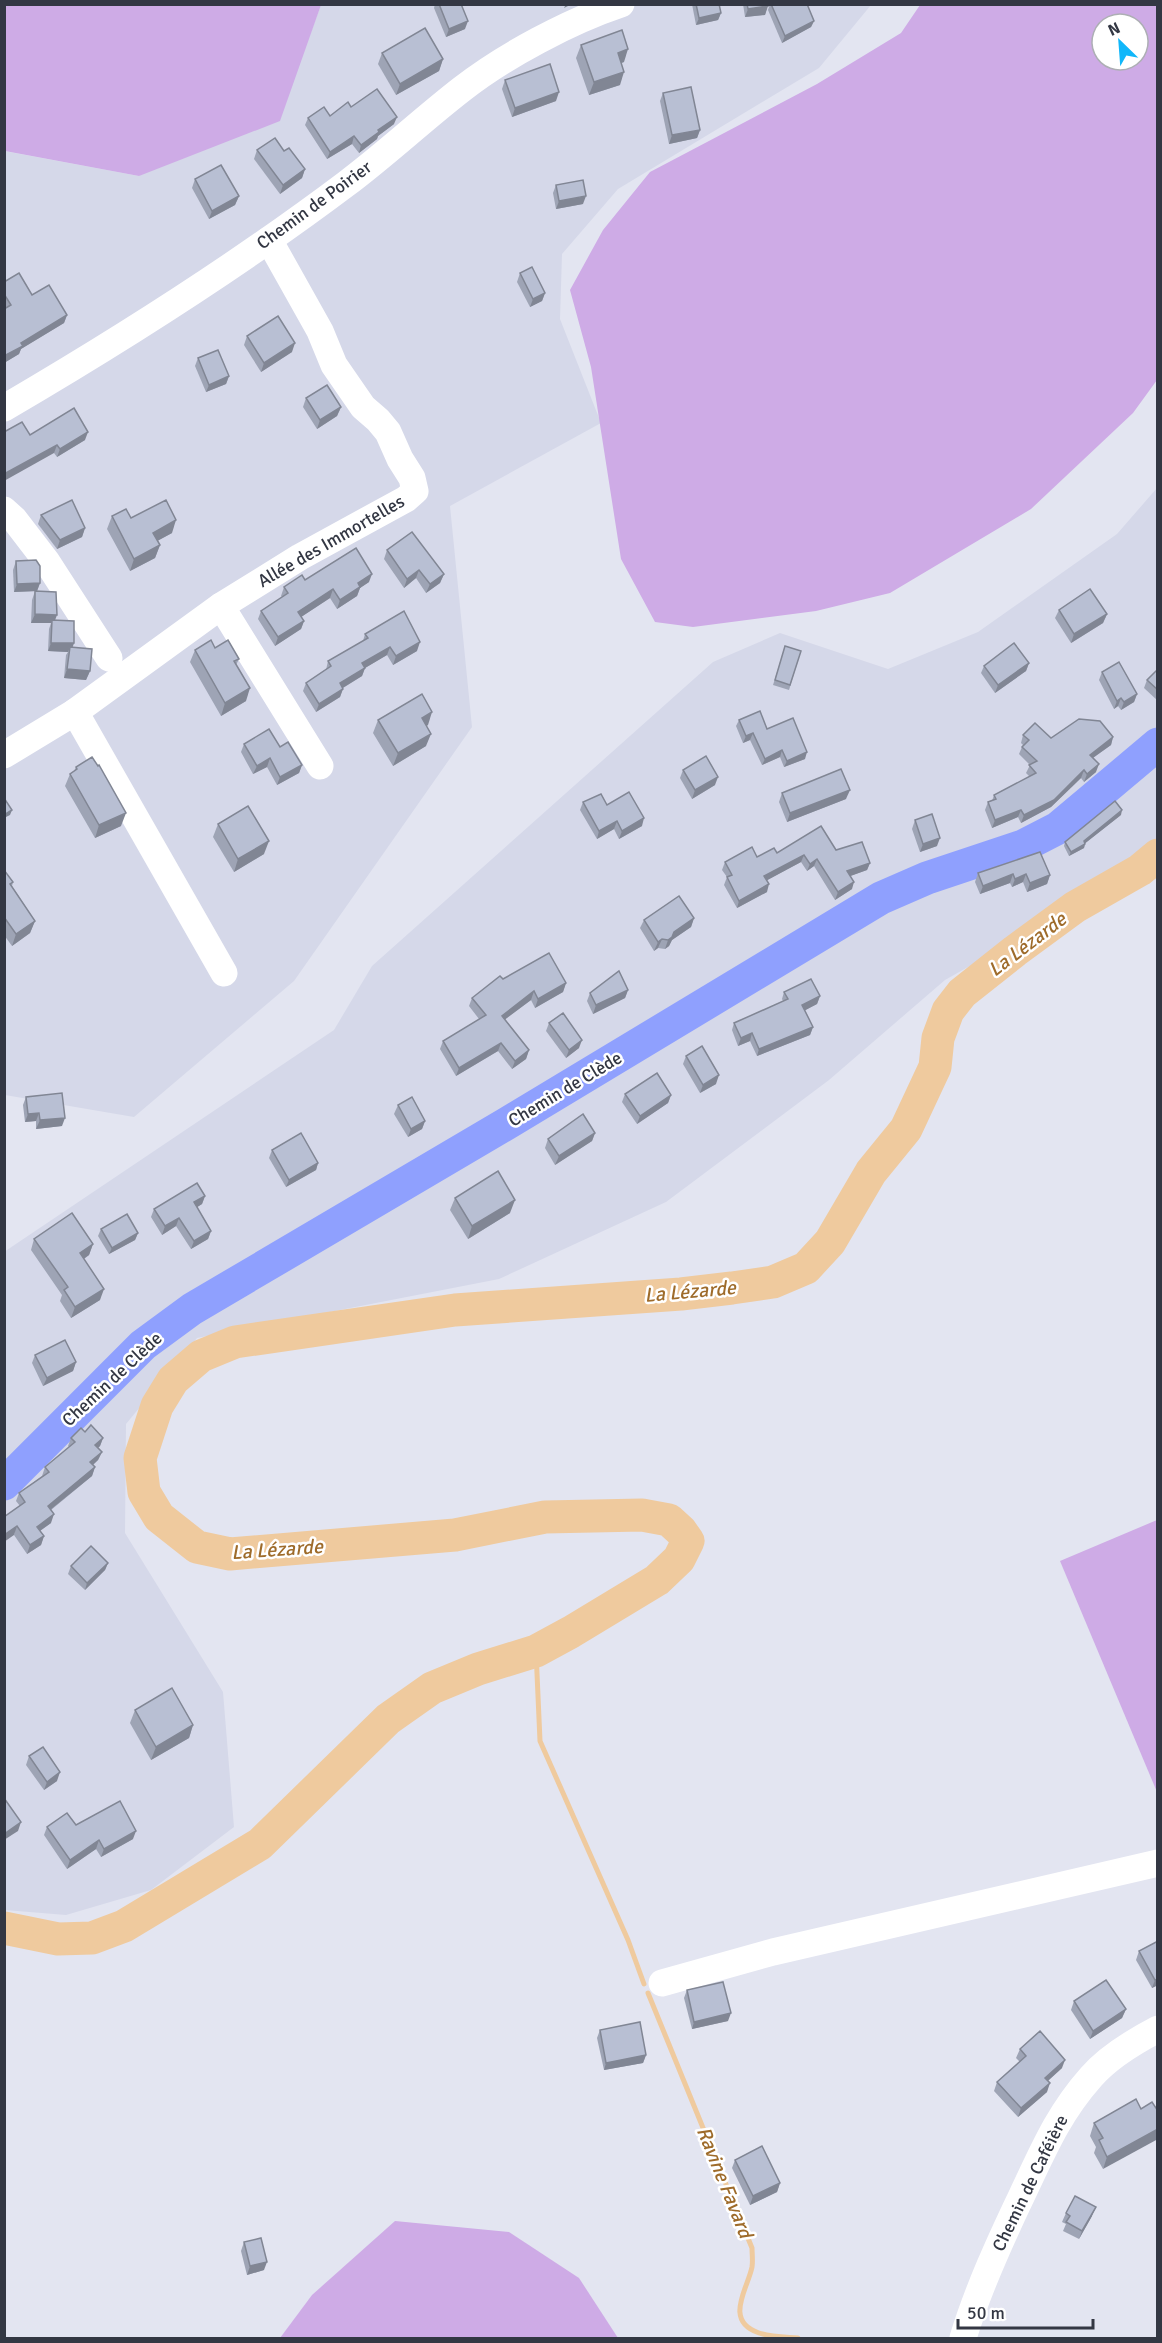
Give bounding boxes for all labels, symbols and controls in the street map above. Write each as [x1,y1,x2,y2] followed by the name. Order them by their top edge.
[1090,12,1150,72] north arrow
[1105,18,1123,41] text: N
[252,156,376,254] street label: Chemin de Poirier
[254,490,408,592] street label: Allée des Immortelles
[983,906,1072,982] water label: La Lézarde
[504,1046,626,1132] street label: Chemin de Clède
[643,1275,738,1308] water label: La Lézarde
[57,1327,167,1431] street label: Chemin de Clède
[230,1534,325,1565] water label: La Lézarde
[987,2111,1073,2255] street label: Chemin de Caféière
[691,2123,759,2244] water label: Ravine Favard
[958,2292,1093,2330] scale bar
[967,2302,1005,2324] text: 50 m

